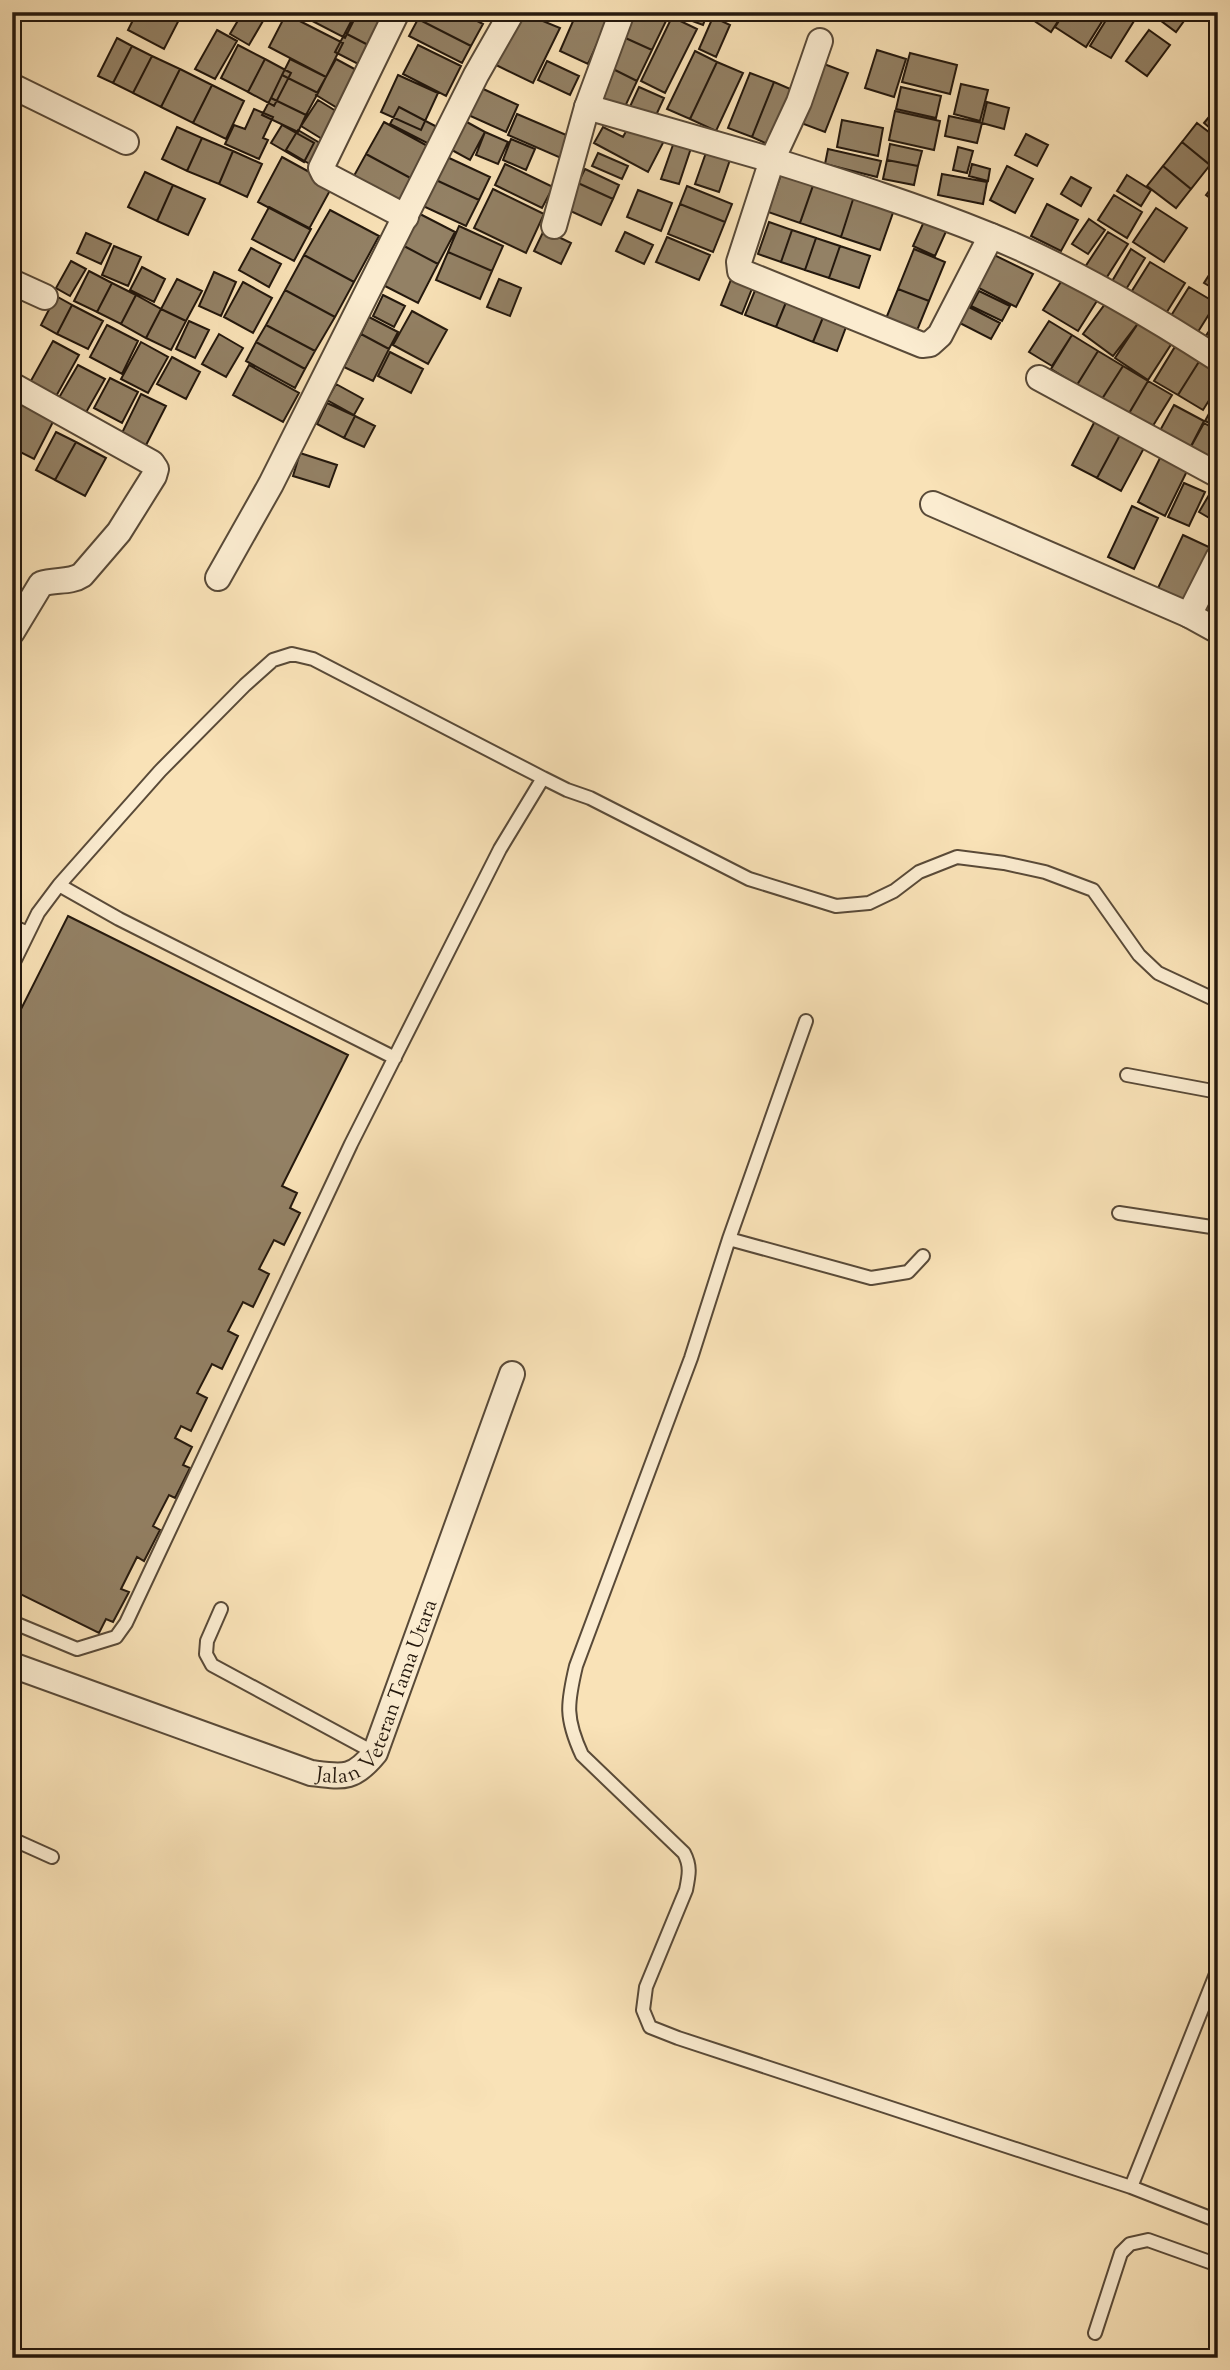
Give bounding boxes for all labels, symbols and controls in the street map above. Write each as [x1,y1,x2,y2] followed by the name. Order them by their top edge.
[313,1595,446,1793] street label: Jalan Veteran Tama Utara

